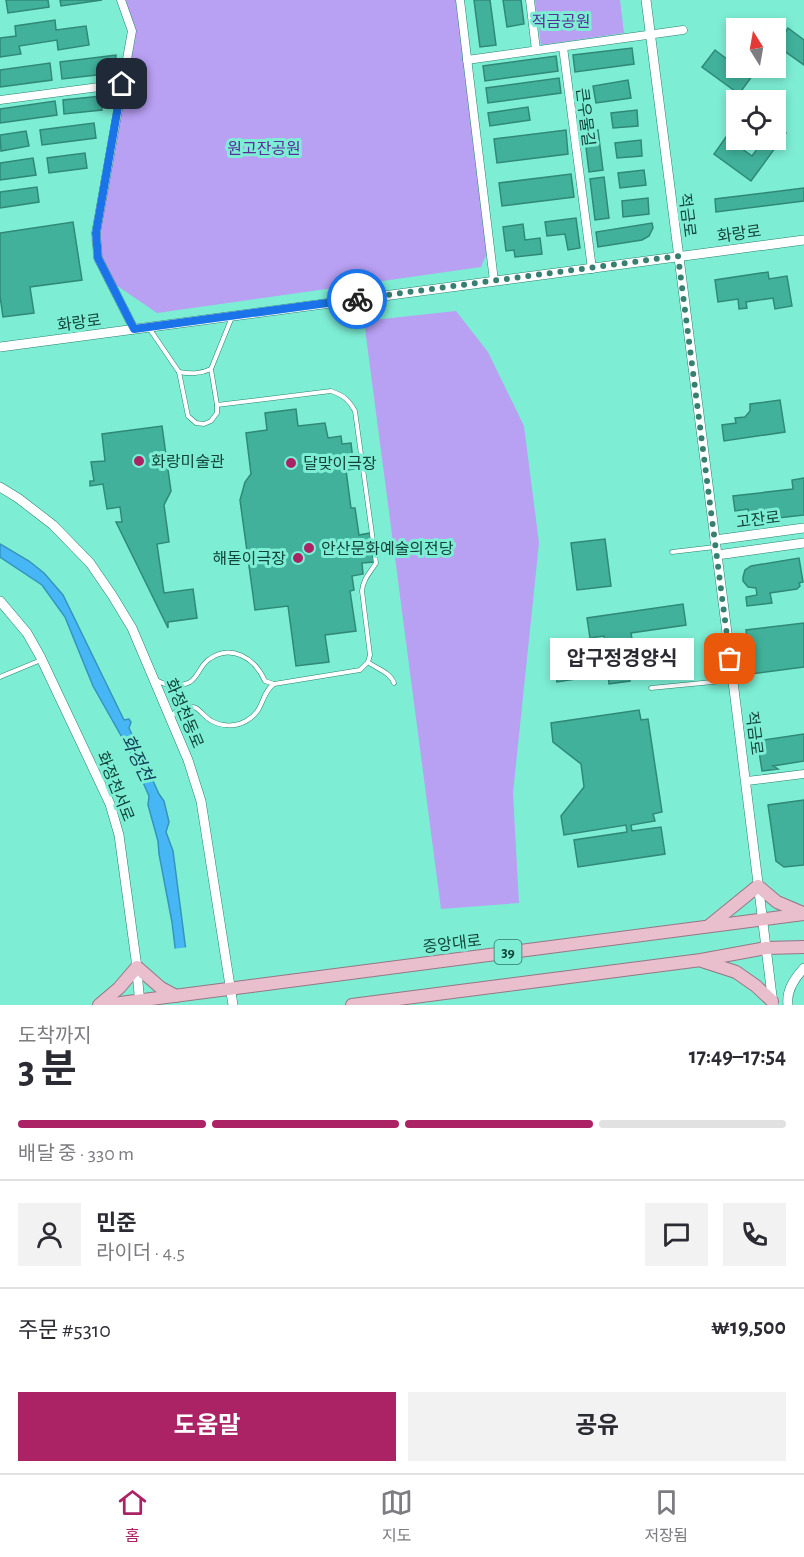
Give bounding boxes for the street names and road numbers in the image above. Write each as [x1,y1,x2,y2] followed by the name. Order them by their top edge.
[573,87,597,147] street label: 큰우물길
[676,192,698,238] street label: 적금로
[716,223,762,245] street label: 화랑로
[56,312,102,334] street label: 화랑로
[735,509,781,531] street label: 고잔로
[162,676,207,751] street label: 화정천동로
[743,710,765,756] street label: 적금로
[94,749,137,824] street label: 화정천서로
[422,932,483,956] street label: 중앙대로
[494,940,522,964] road number: 39

